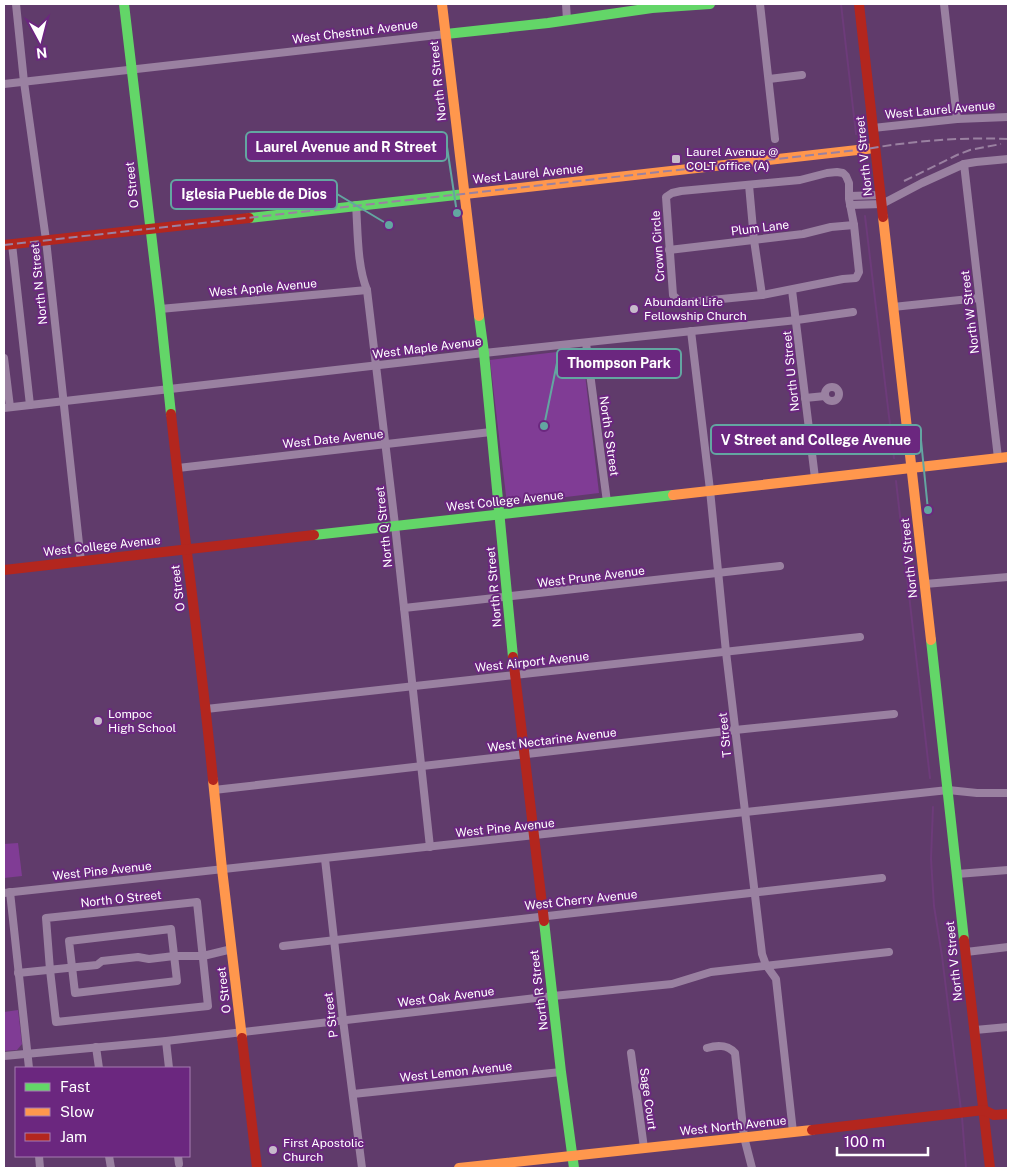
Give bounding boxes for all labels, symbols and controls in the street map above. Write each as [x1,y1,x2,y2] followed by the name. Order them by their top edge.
[15,15,65,65] north arrow
[291,17,419,47] street label: West Chestnut Avenue
[427,40,449,122] street label: North R Street
[35,44,48,62] text: N
[884,98,996,122] street label: West Laurel Avenue
[853,115,875,197] street label: North V Street
[246,132,447,161] callout: Laurel Avenue and R Street
[255,139,437,155] text: Laurel Avenue and R Street
[686,145,778,173] place label: Laurel Avenue @ COLT office (A)
[670,153,682,165] marker: Laurel Avenue @ COLT office (A)
[123,161,141,209] street label: O Street
[472,161,584,187] street label: West Laurel Avenue
[171,180,337,209] callout: Iglesia Pueble de Dios
[181,186,327,202] text: Iglesia Pueble de Dios
[649,210,667,282] street label: Crown Circle
[730,217,790,239] street label: Plum Lane
[28,242,50,325] street label: North N Street
[958,269,982,354] street label: North W Street
[209,276,318,300] street label: West Apple Avenue
[644,295,747,323] place label: Abundant Life Fellowship Church
[628,303,640,315] marker: Abundant Life Fellowship Church
[780,330,802,412] street label: North U Street
[372,334,483,362] street label: West Maple Avenue
[557,349,681,378] callout: Thompson Park
[567,355,671,371] text: Thompson Park
[596,395,622,477] street label: North S Street
[711,425,921,454] callout: V Street and College Avenue
[282,427,384,451] street label: West Date Avenue
[721,432,911,448] text: V Street and College Avenue
[373,485,395,568] street label: North Q Street
[446,488,565,514] street label: West College Avenue
[898,517,920,599] street label: North V Street
[43,533,162,559] street label: West College Avenue
[483,546,504,628] street label: North R Street
[536,563,646,591] street label: West Prune Avenue
[168,564,188,612] street label: O Street
[474,649,590,675] street label: West Airport Avenue
[108,707,176,735] place label: Lompoc High School
[716,712,734,758] street label: T Street
[92,715,104,727] marker: Lompoc High School
[487,725,618,755] street label: West Nectarine Avenue
[455,816,555,840] street label: West Pine Avenue
[52,859,152,883] street label: West Pine Avenue
[524,887,638,913] street label: West Cherry Avenue
[80,888,163,910] street label: North O Street
[943,920,965,1002] street label: North V Street
[527,949,551,1031] street label: North R Street
[214,966,234,1014] street label: O Street
[397,984,495,1010] street label: West Oak Avenue
[321,991,341,1038] street label: P Street
[399,1059,513,1085] street label: West Lemon Avenue
[15,1067,190,1157] legend
[637,1067,659,1131] street label: Sage Court
[60,1078,90,1095] text: Fast
[60,1103,95,1120] text: Slow
[679,1113,787,1139] street label: West North Avenue
[837,1124,928,1156] scale bar
[60,1128,87,1145] text: Jam
[844,1133,885,1150] text: 100 m
[283,1136,364,1164] place label: First Apostolic Church
[267,1144,279,1156] marker: First Apostolic Church

